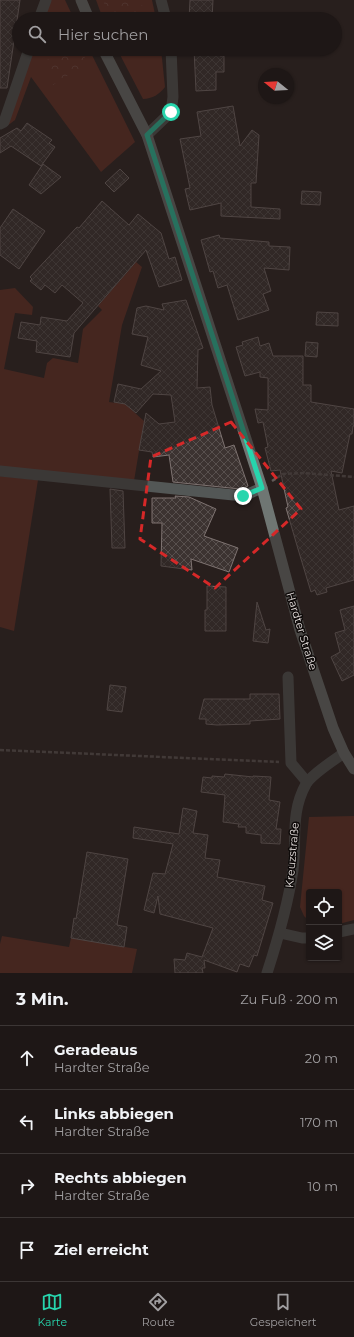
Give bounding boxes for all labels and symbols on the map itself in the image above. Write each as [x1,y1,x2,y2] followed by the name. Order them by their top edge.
[258,68,294,104] north arrow
[162,103,180,121] route start
[234,487,252,505] route end
[283,590,321,672] street label: Hardter Straße
[282,821,302,888] street label: Kreuzstraße

